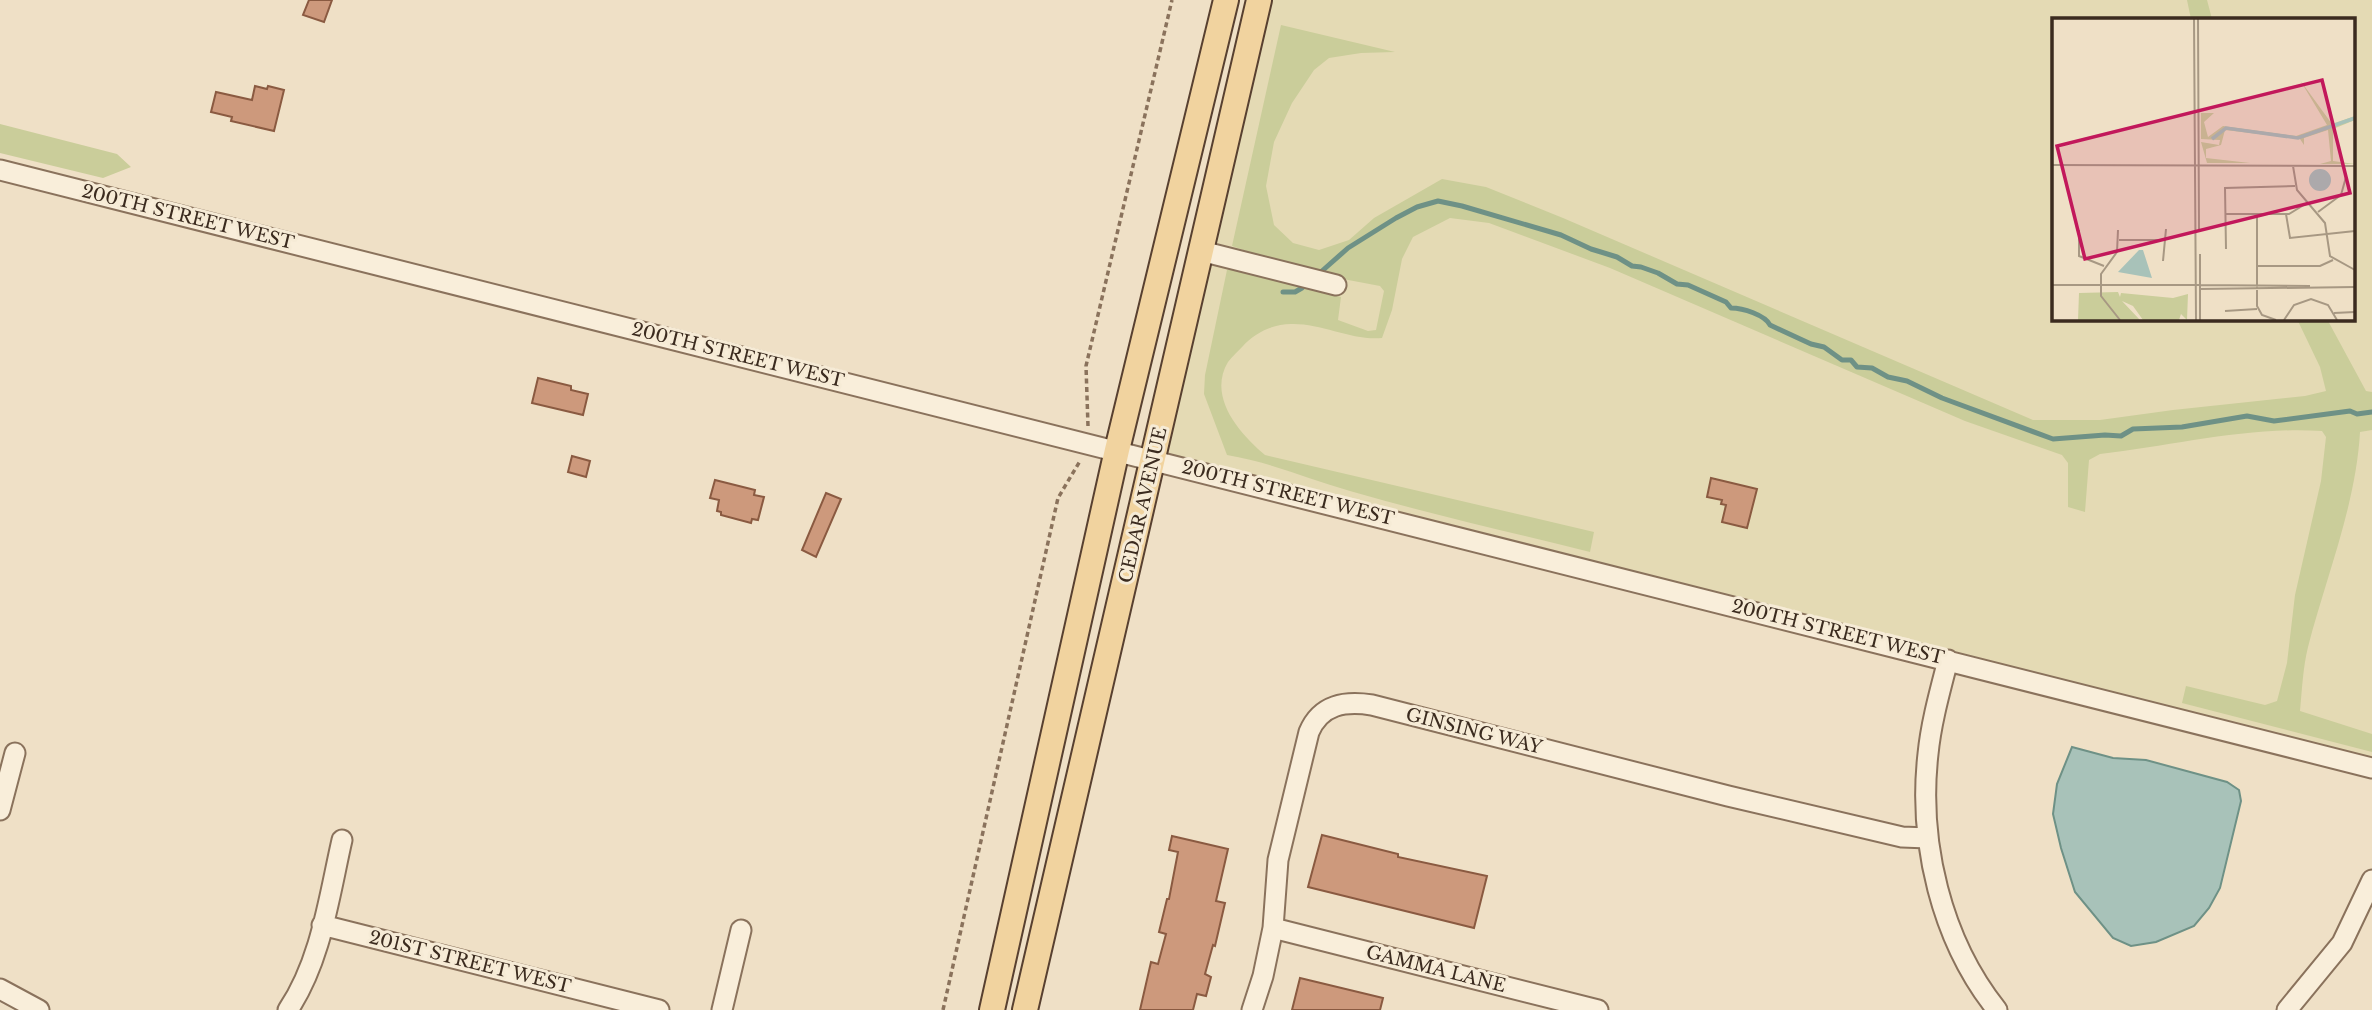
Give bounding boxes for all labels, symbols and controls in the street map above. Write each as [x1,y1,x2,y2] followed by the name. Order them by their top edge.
[2052,18,2354,320] inset map
[80,180,297,254] street label: 200TH STREET WEST
[630,318,847,392] street label: 200TH STREET WEST
[1114,425,1172,585] street label: CEDAR AVENUE
[1180,456,1397,530] street label: 200TH STREET WEST
[1730,595,1947,669] street label: 200TH STREET WEST
[1404,703,1545,759] street label: GINSING WAY
[367,926,574,998] street label: 201ST STREET WEST
[1364,941,1508,997] street label: GAMMA LANE

